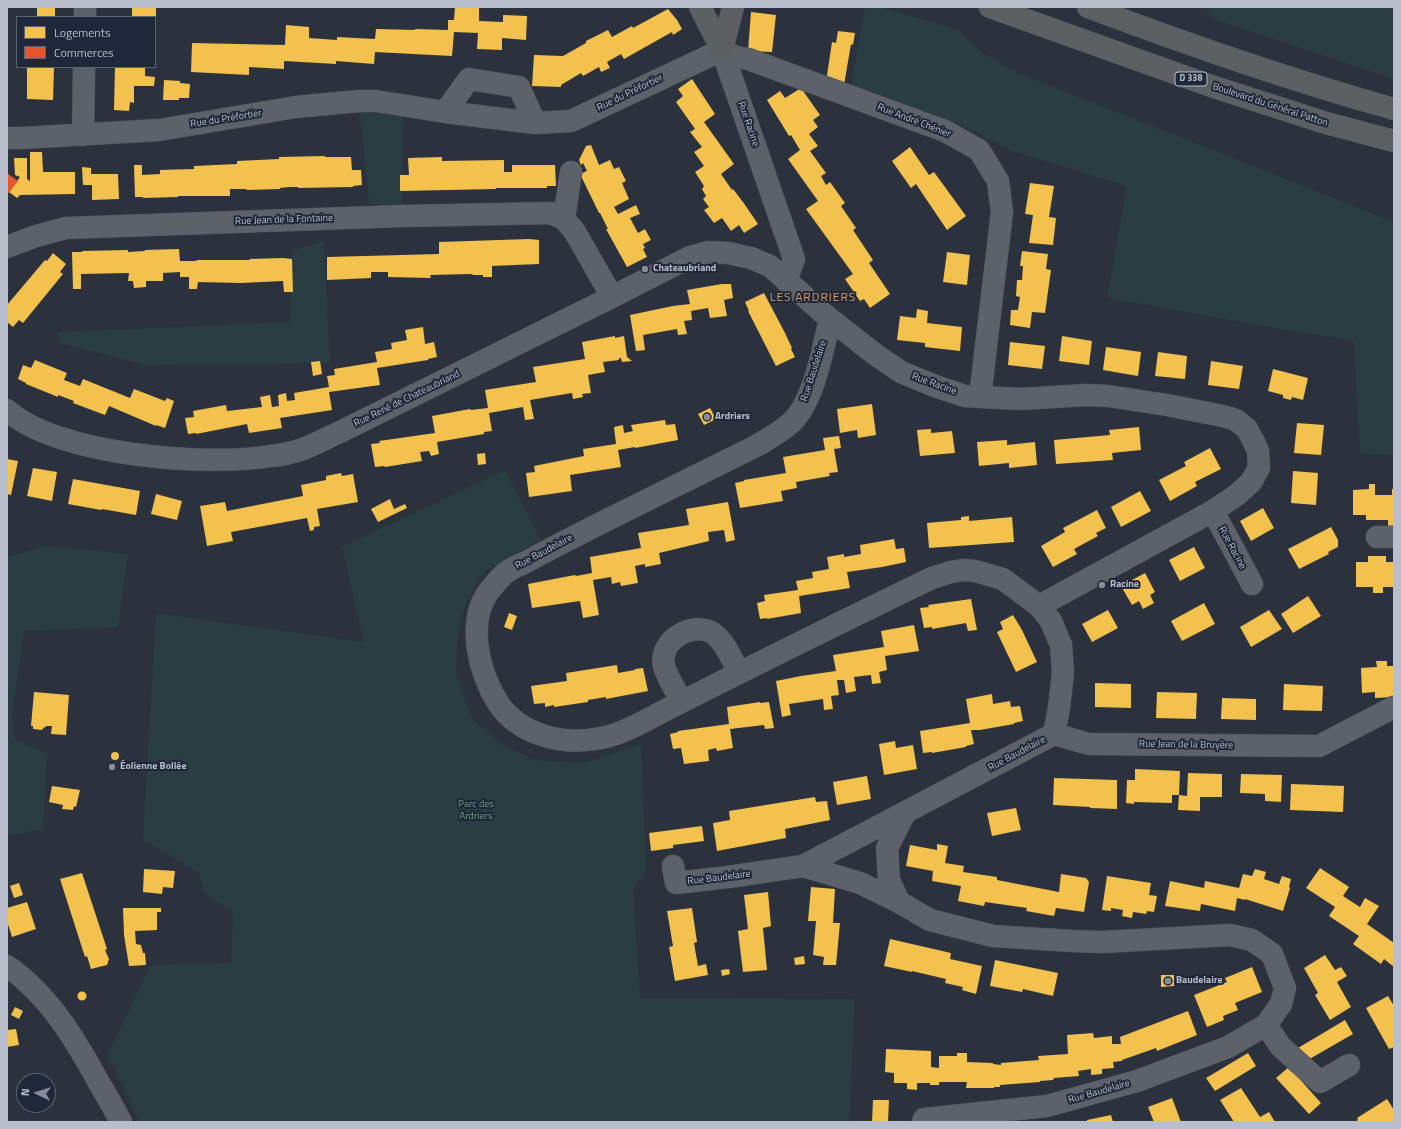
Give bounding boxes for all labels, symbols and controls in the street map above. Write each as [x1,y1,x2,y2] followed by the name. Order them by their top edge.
[16,16,156,68] legend
[54,23,111,42] text: Logements
[54,43,114,62] text: Commerces
[595,72,665,114] street label: Rue du Préfortier
[1175,72,1207,86] road number: D 338
[1211,81,1329,129] street label: Boulevard du Général Patton
[735,100,761,148] street label: Rue Racine
[876,101,952,141] street label: Rue André Chénier
[190,107,262,131] street label: Rue du Préfortier
[235,212,333,228] street label: Rue Jean de la Fontaine
[653,263,716,275] place label: Chateaubriand
[640,264,650,274] marker: Chateaubriand
[770,291,856,305] district label: LES ARDRIERS
[798,339,830,403] street label: Rue Baudelaire
[352,368,462,430] street label: Rue René de Chateaubriand
[910,370,958,398] street label: Rue Racine
[715,411,750,423] place label: Ardriers
[702,412,712,422] marker: Ardriers
[1216,525,1248,571] street label: Rue Racine
[513,532,575,572] street label: Rue Baudelaire
[1110,579,1139,591] place label: Racine
[1097,580,1107,590] marker: Racine
[986,734,1048,774] street label: Rue Baudelaire
[1139,738,1233,752] street label: Rue Jean de la Bruyère
[120,761,187,773] place label: Éolienne Bollée
[107,762,117,772] marker: Éolienne Bollée
[458,799,494,822] park label: Parc des Ardriers
[687,868,751,888] street label: Rue Baudelaire
[1176,975,1223,987] place label: Baudelaire
[1163,976,1173,986] marker: Baudelaire
[16,1073,56,1113] north arrow
[1067,1077,1131,1107] street label: Rue Baudelaire
[17,1088,33,1097] text: N

